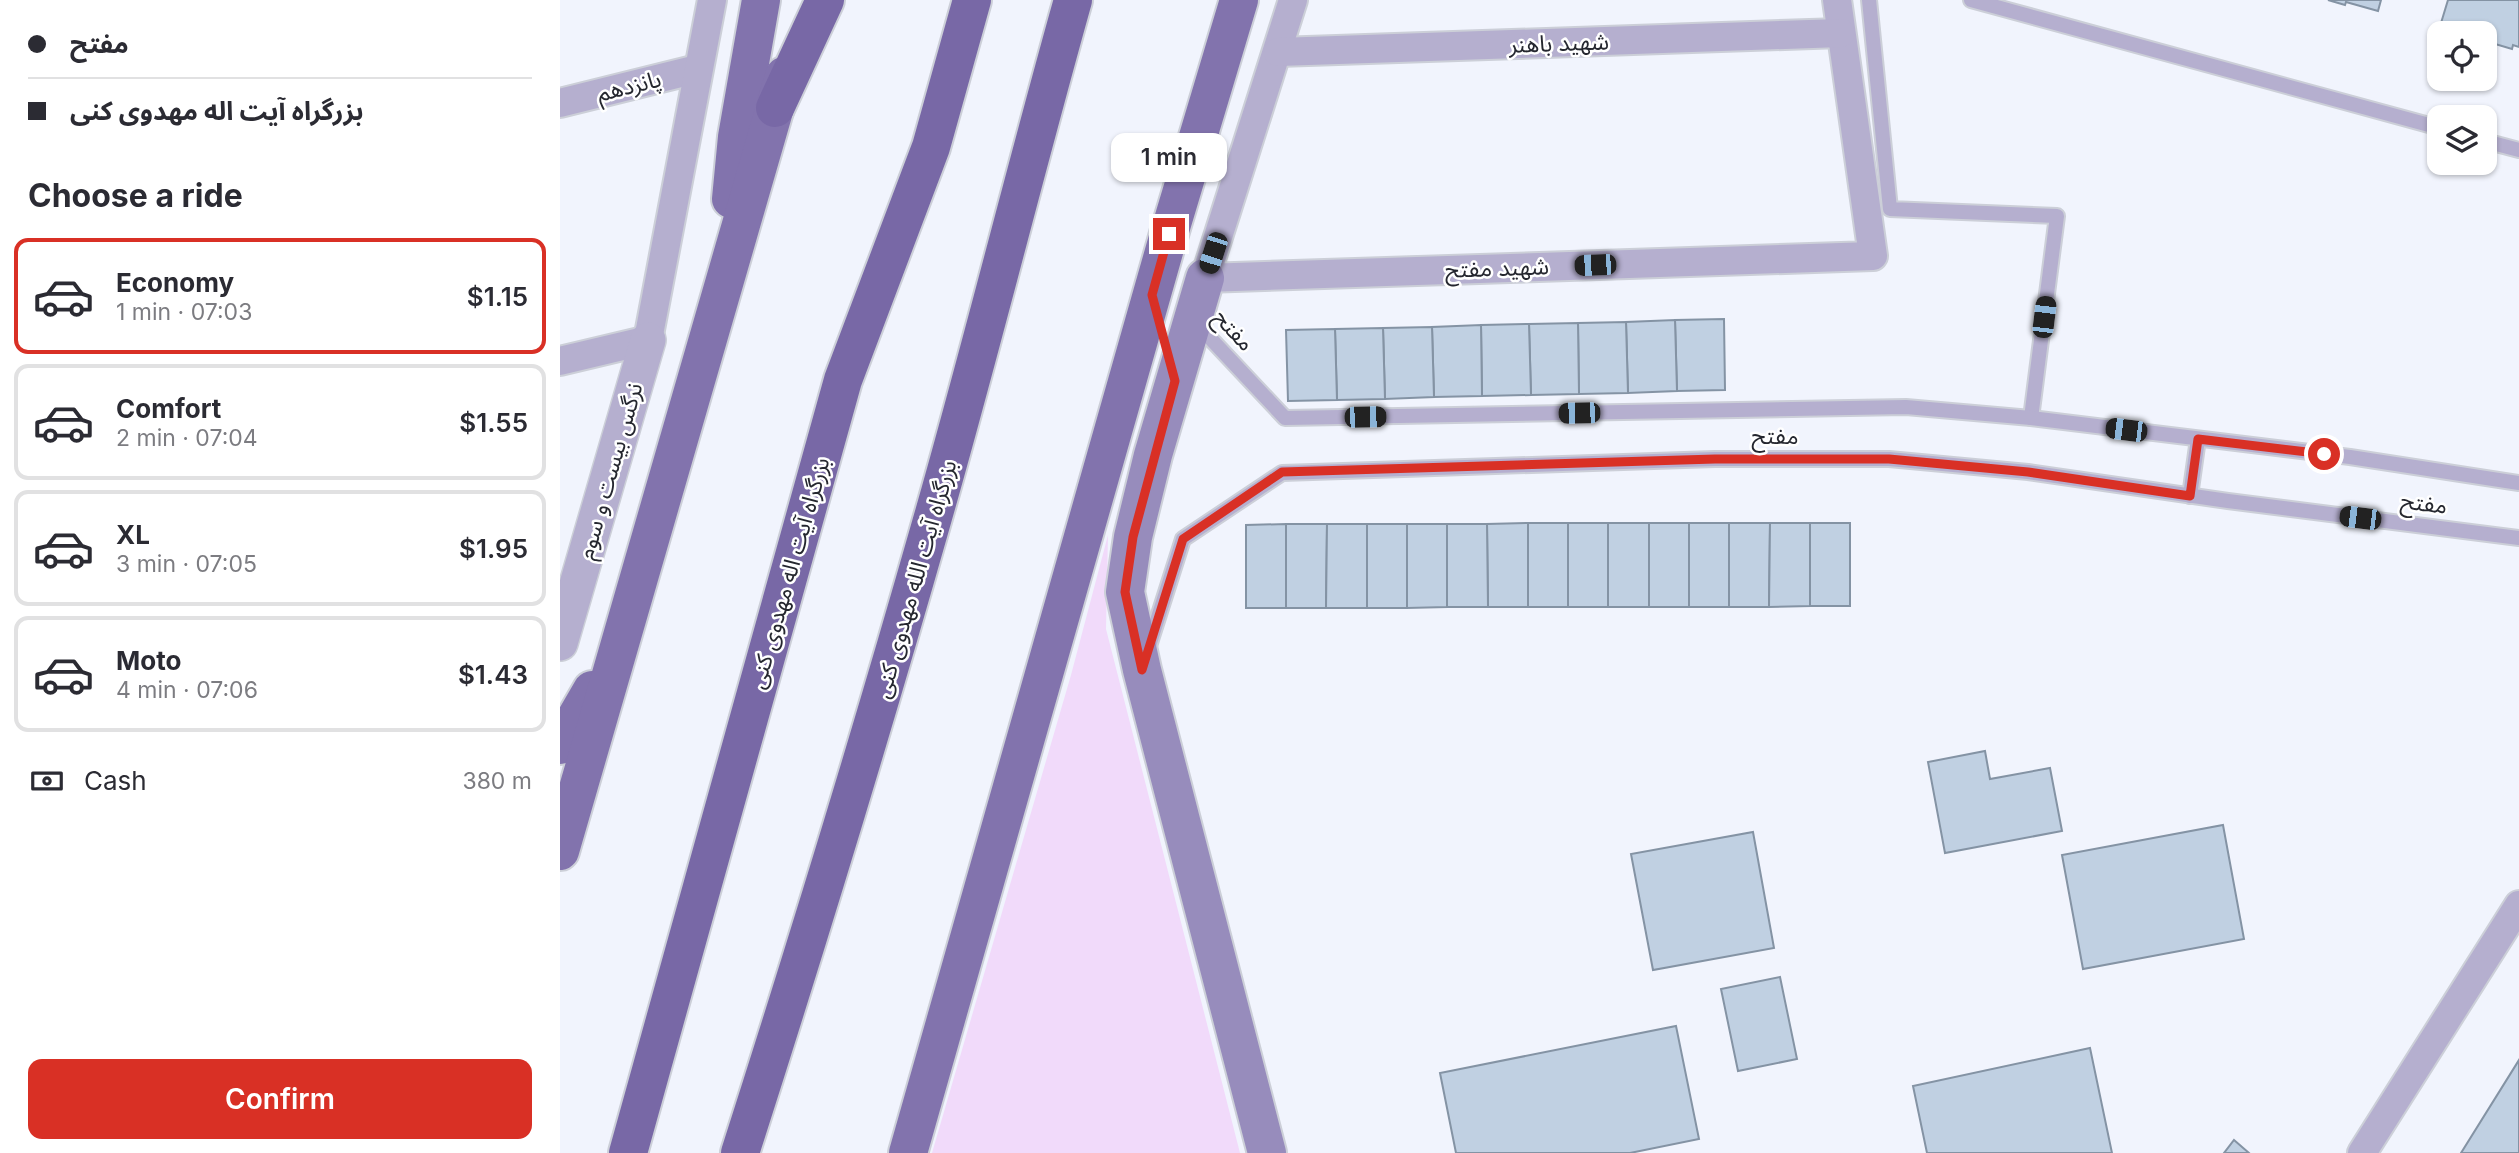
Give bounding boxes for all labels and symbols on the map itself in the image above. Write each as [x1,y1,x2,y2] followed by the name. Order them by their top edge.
[1508,27,1609,59] street label: شهید باهنر
[594,65,665,110] street label: پانزدهم
[1111,132,1227,182] callout: 1 min
[1153,218,1185,250] route end
[1197,230,1230,276] car
[1445,252,1550,287] street label: شهید مفتح
[1574,254,1617,276] car
[2032,295,2057,339] car
[1206,303,1260,359] street label: مفتح
[571,380,652,564] street label: نرگس بیست و سوم
[1558,402,1601,424] car
[1344,406,1387,428] car
[2104,417,2149,443] car
[1752,422,1798,453] street label: مفتح
[2308,438,2340,470] route start
[743,454,835,692] street label: بزرگراه آیت اله مهدوی کنی
[868,457,962,701] street label: بزرگراه آیت الله مهدوی کنی
[2399,486,2449,523] street label: مفتح
[2338,505,2383,531] car

